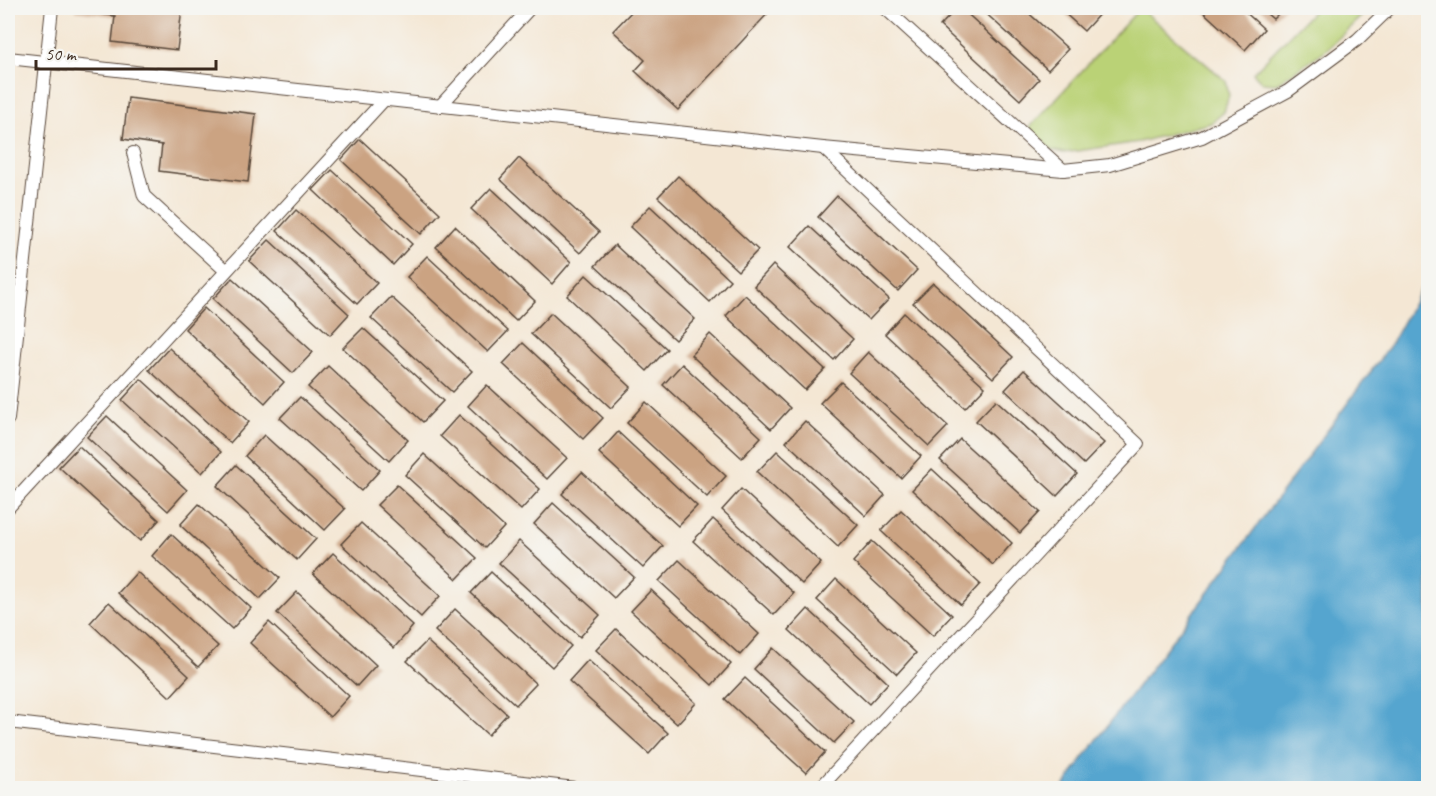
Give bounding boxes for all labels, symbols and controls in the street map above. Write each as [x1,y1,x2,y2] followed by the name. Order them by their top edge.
[36,33,216,71] scale bar
[45,43,78,65] text: 50 m

